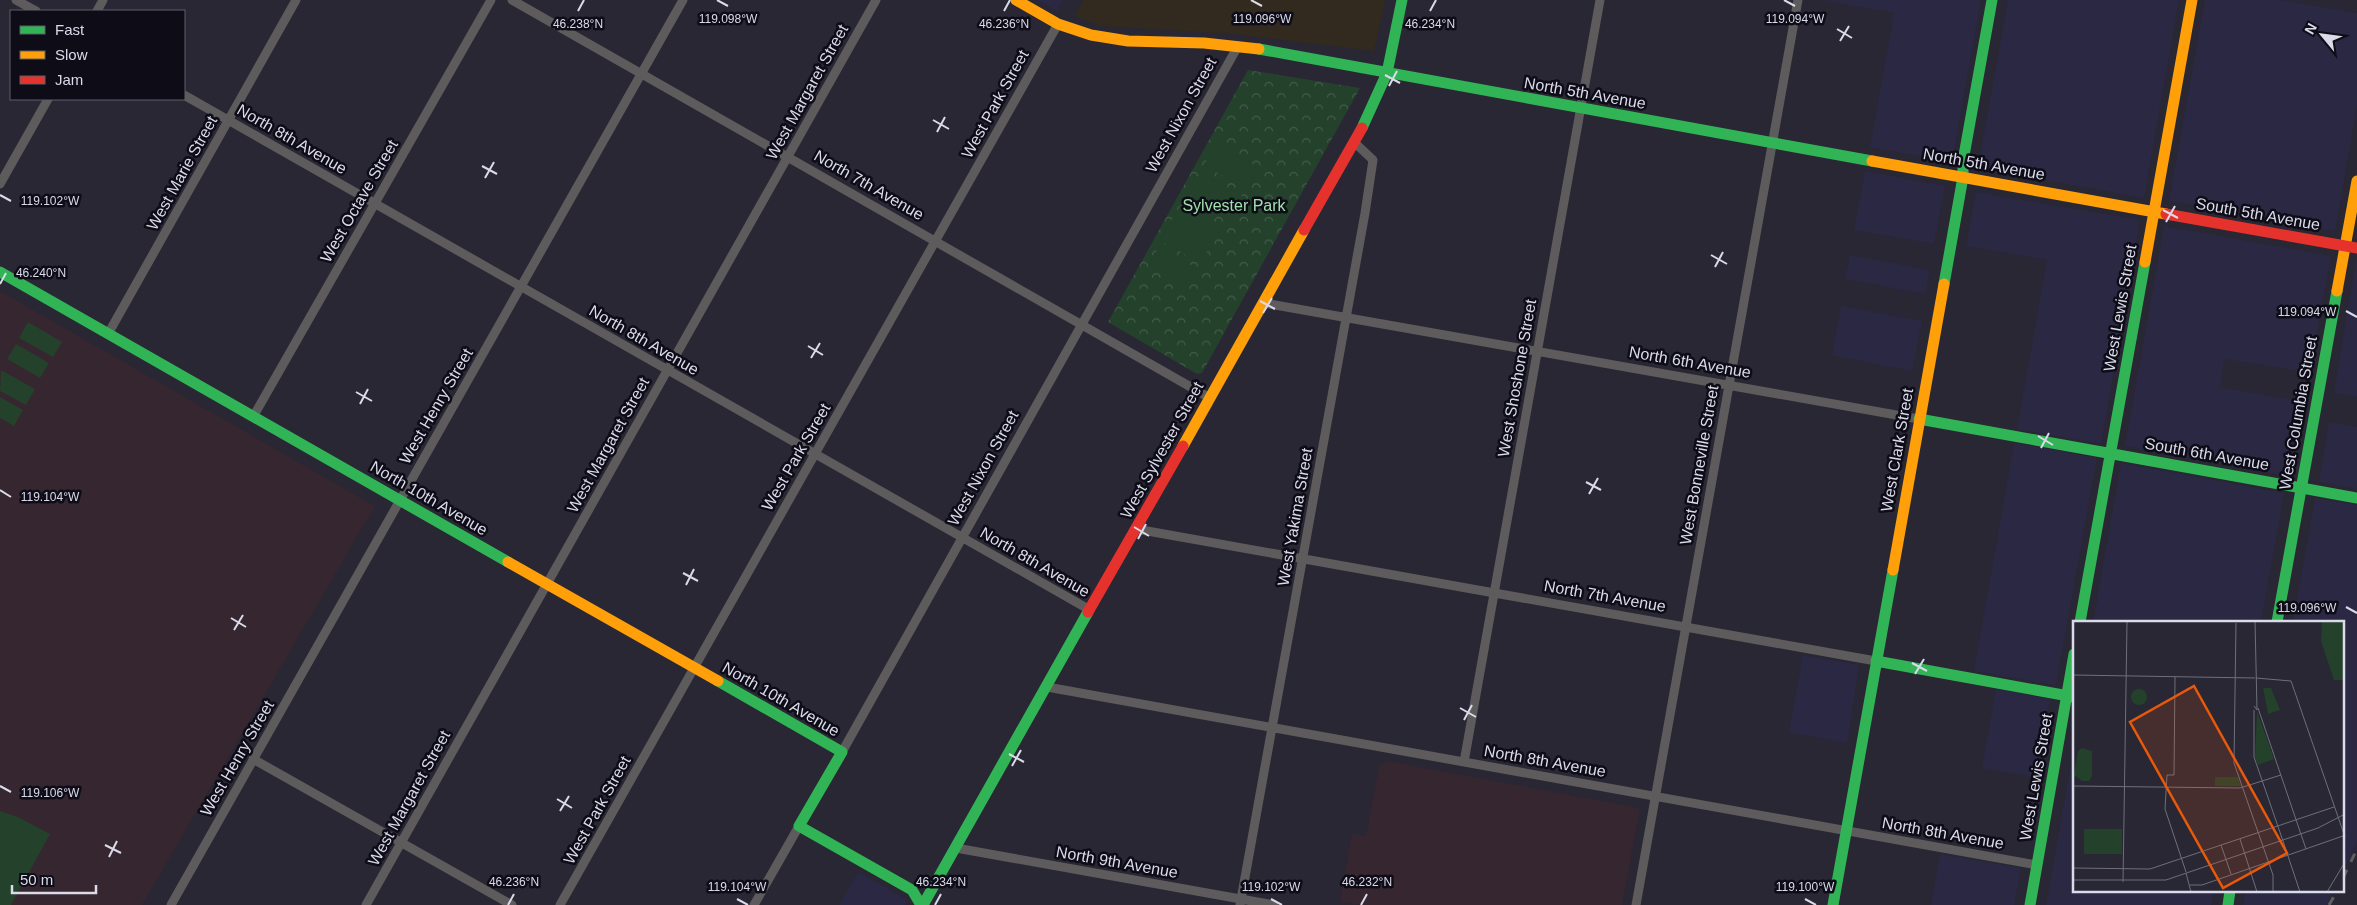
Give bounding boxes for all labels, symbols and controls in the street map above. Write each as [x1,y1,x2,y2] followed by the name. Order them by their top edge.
[10,10,185,100] legend
[2297,10,2347,60] north arrow
[699,12,758,26] text: 119.098°W
[1233,12,1292,26] text: 119.096°W
[1766,12,1825,26] text: 119.094°W
[553,17,603,31] text: 46.238°N
[979,17,1029,31] text: 46.236°N
[1405,17,1455,31] text: 46.234°N
[2301,20,2320,37] text: N
[55,21,85,38] text: Fast
[763,21,851,162] street label: West Margaret Street
[55,46,88,63] text: Slow
[958,47,1032,161] street label: West Park Street
[1142,54,1220,175] street label: West Nixon Street
[55,71,83,88] text: Jam
[1523,74,1647,112] street label: North 5th Avenue
[234,101,350,177] street label: North 8th Avenue
[144,113,221,233] street label: West Marie Street
[317,136,401,265] street label: West Octave Street
[1922,145,2046,183] street label: North 5th Avenue
[811,147,927,223] street label: North 7th Avenue
[21,194,80,208] text: 119.102°W
[2194,195,2322,233] street label: South 5th Avenue
[1182,197,1287,214] park label: Sylvester Park
[2100,243,2140,373] street label: West Lewis Street
[16,266,66,280] text: 46.240°N
[1495,297,1539,458] street label: West Shoshone Street
[586,302,702,378] street label: North 8th Avenue
[2278,305,2337,319] text: 119.094°W
[2276,335,2320,491] street label: West Columbia Street
[1628,343,1752,381] street label: North 6th Avenue
[396,345,476,467] street label: West Henry Street
[564,374,652,515] street label: West Margaret Street
[1117,378,1207,521] street label: West Sylvester Street
[1677,383,1721,546] street label: West Bonneville Street
[1878,386,1916,513] street label: West Clark Street
[758,400,834,513] street label: West Park Street
[944,407,1022,528] street label: West Nixon Street
[2143,435,2271,473] street label: South 6th Avenue
[1275,446,1316,587] street label: West Yakima Street
[367,458,491,538] street label: North 10th Avenue
[21,490,80,504] text: 119.104°W
[977,524,1093,600] street label: North 8th Avenue
[1543,577,1667,615] street label: North 7th Avenue
[2278,601,2337,615] text: 119.096°W
[2073,621,2344,892] inset map
[719,659,843,739] street label: North 10th Avenue
[197,697,277,819] street label: West Henry Street
[2016,712,2056,842] street label: West Lewis Street
[365,727,453,868] street label: West Margaret Street
[1483,742,1607,780] street label: North 8th Avenue
[560,753,634,867] street label: West Park Street
[21,786,80,800] text: 119.106°W
[1881,814,2005,852] street label: North 8th Avenue
[1055,843,1179,881] street label: North 9th Avenue
[12,862,96,894] scale bar
[20,871,53,888] text: 50 m
[489,875,539,889] text: 46.236°N
[916,875,966,889] text: 46.234°N
[1342,875,1392,889] text: 46.232°N
[708,880,767,894] text: 119.104°W
[1242,880,1301,894] text: 119.102°W
[1776,880,1835,894] text: 119.100°W

